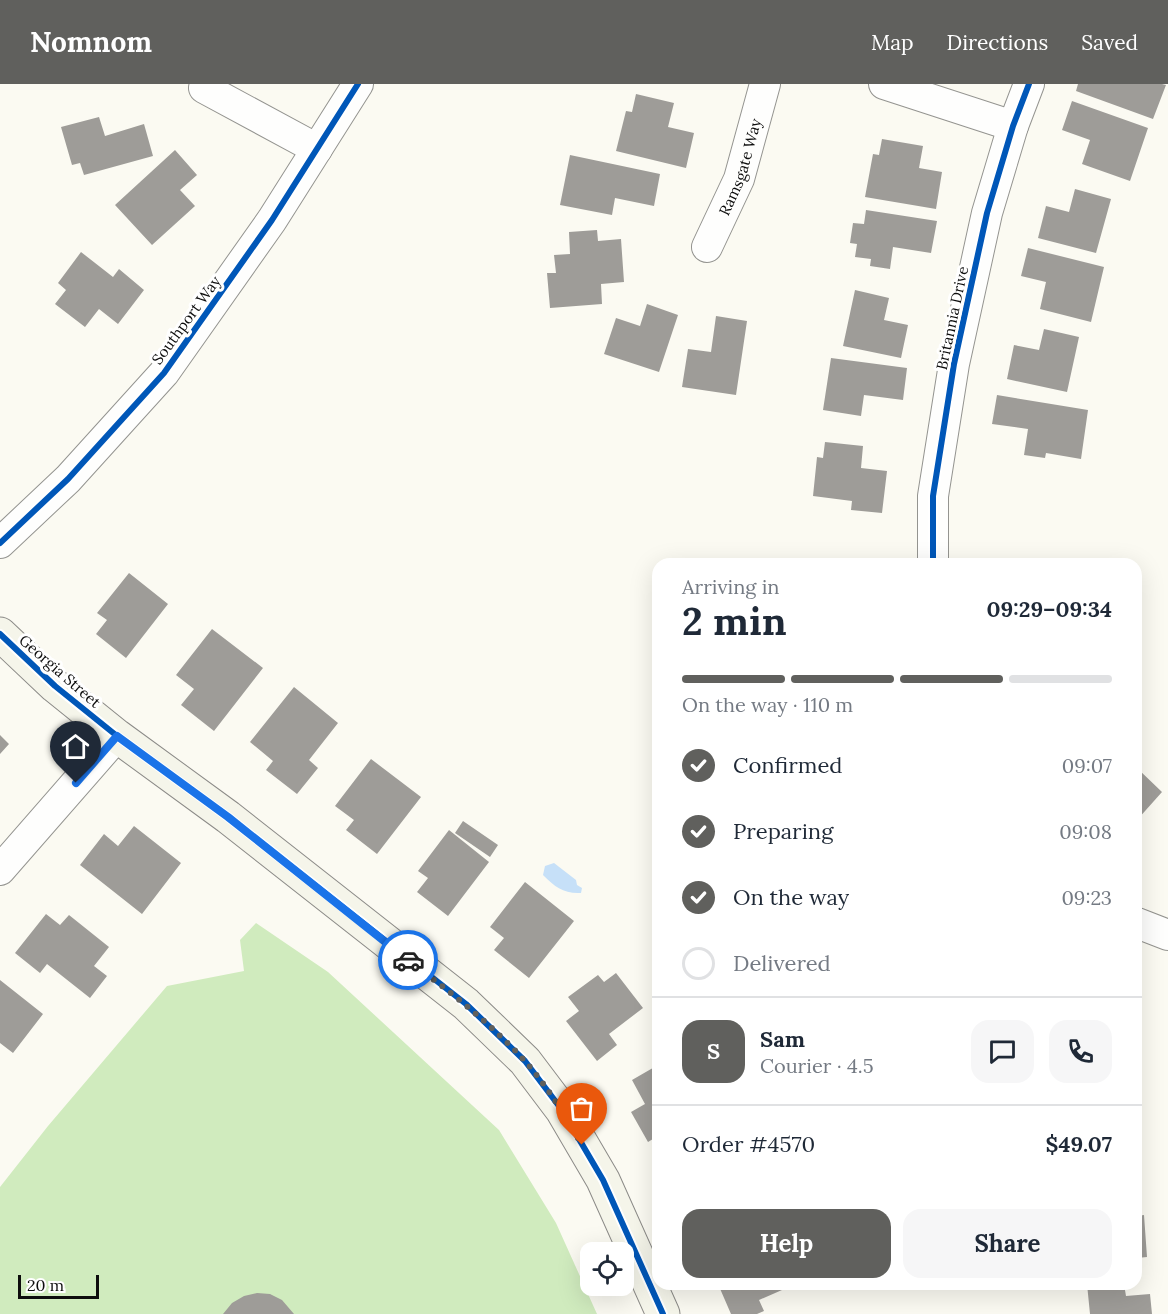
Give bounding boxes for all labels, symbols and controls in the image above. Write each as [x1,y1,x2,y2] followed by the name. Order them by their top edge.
[30,24,152,60] text: Nomnom
[871,29,914,56] text: Map
[947,29,1048,56] text: Directions
[1081,29,1138,56] text: Saved
[714,116,765,218] street label: Ramsgate Way
[932,265,972,371] street label: Britannia Drive
[147,272,225,368] street label: Southport Way
[682,574,779,599] text: Arriving in
[987,595,1112,623] text: 09:29–09:34
[682,596,787,646] text: 2 min
[15,630,105,712] street label: Georgia Street
[682,692,853,717] text: On the way · 110 m
[50,721,101,783] pin
[59,730,92,763] icon: home
[682,749,715,782] icon: check
[733,751,842,779] text: Confirmed
[1062,753,1112,778] text: 09:07
[682,815,715,848] icon: check
[733,817,833,845] text: Preparing
[1059,819,1112,844] text: 09:08
[682,881,715,914] icon: check
[733,883,849,911] text: On the way
[1061,885,1112,910] text: 09:23
[378,930,438,990] courier
[392,944,425,977] icon: car
[733,949,831,977] text: Delivered
[971,1020,1034,1083] button: chat
[1049,1020,1112,1083] button: phone
[760,1025,805,1053] text: Sam
[707,1037,720,1065] text: S
[760,1053,874,1078] text: Courier · 4.5
[556,1083,607,1145] pin
[565,1092,598,1125] icon: bag
[682,1130,815,1158] text: Order #4570
[1046,1130,1112,1158] text: $49.07
[682,1209,891,1278] button: Help
[903,1209,1112,1278] button: Share
[580,1242,634,1296] map controls
[580,1242,634,1296] button: locate
[18,1272,99,1300] scale bar
[27,1275,64,1295] text: 20 m

